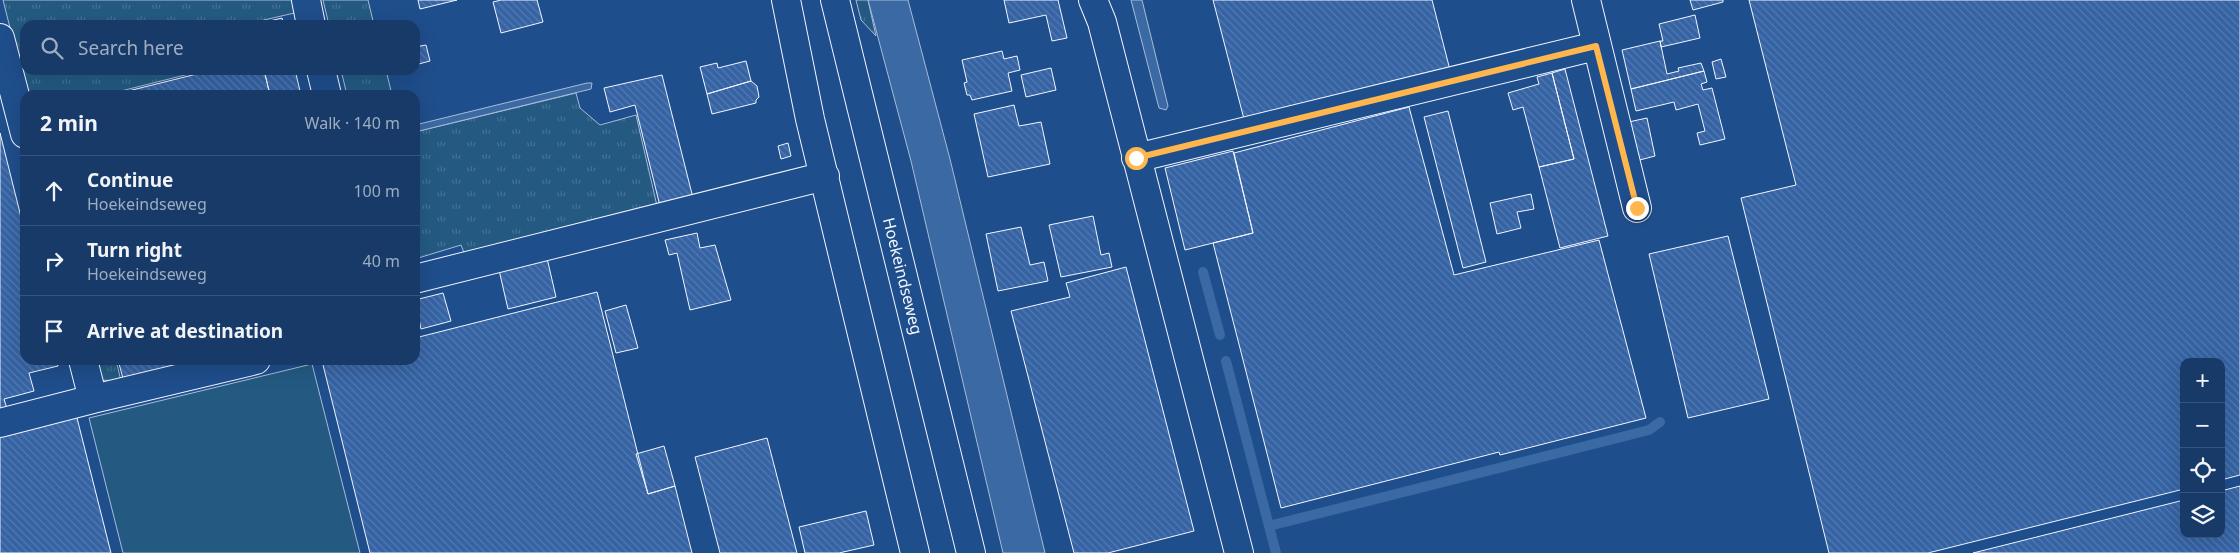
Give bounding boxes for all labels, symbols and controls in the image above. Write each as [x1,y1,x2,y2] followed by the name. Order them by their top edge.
[20,20,420,75] search box
[38,34,66,62] icon: search
[78,35,184,61] text: Search here
[40,109,98,137] text: 2 min
[305,112,400,134] text: Walk · 140 m
[1125,147,1148,170] route start
[87,167,173,193] text: Continue
[40,177,68,205] icon: ahead
[353,180,400,202] text: 100 m
[87,193,207,215] text: Hoekeindseweg
[1626,197,1649,220] route end
[878,215,928,337] street label: Hoekeindseweg
[87,237,182,263] text: Turn right
[40,247,68,275] icon: right
[363,250,400,272] text: 40 m
[87,263,207,285] text: Hoekeindseweg
[40,317,68,345] icon: arrive
[87,318,283,344] text: Arrive at destination
[2180,358,2225,538] map controls
[2180,358,2225,403] button: +
[2180,403,2225,448] button: −
[2180,448,2225,493] button: locate
[2180,493,2225,538] button: layers

